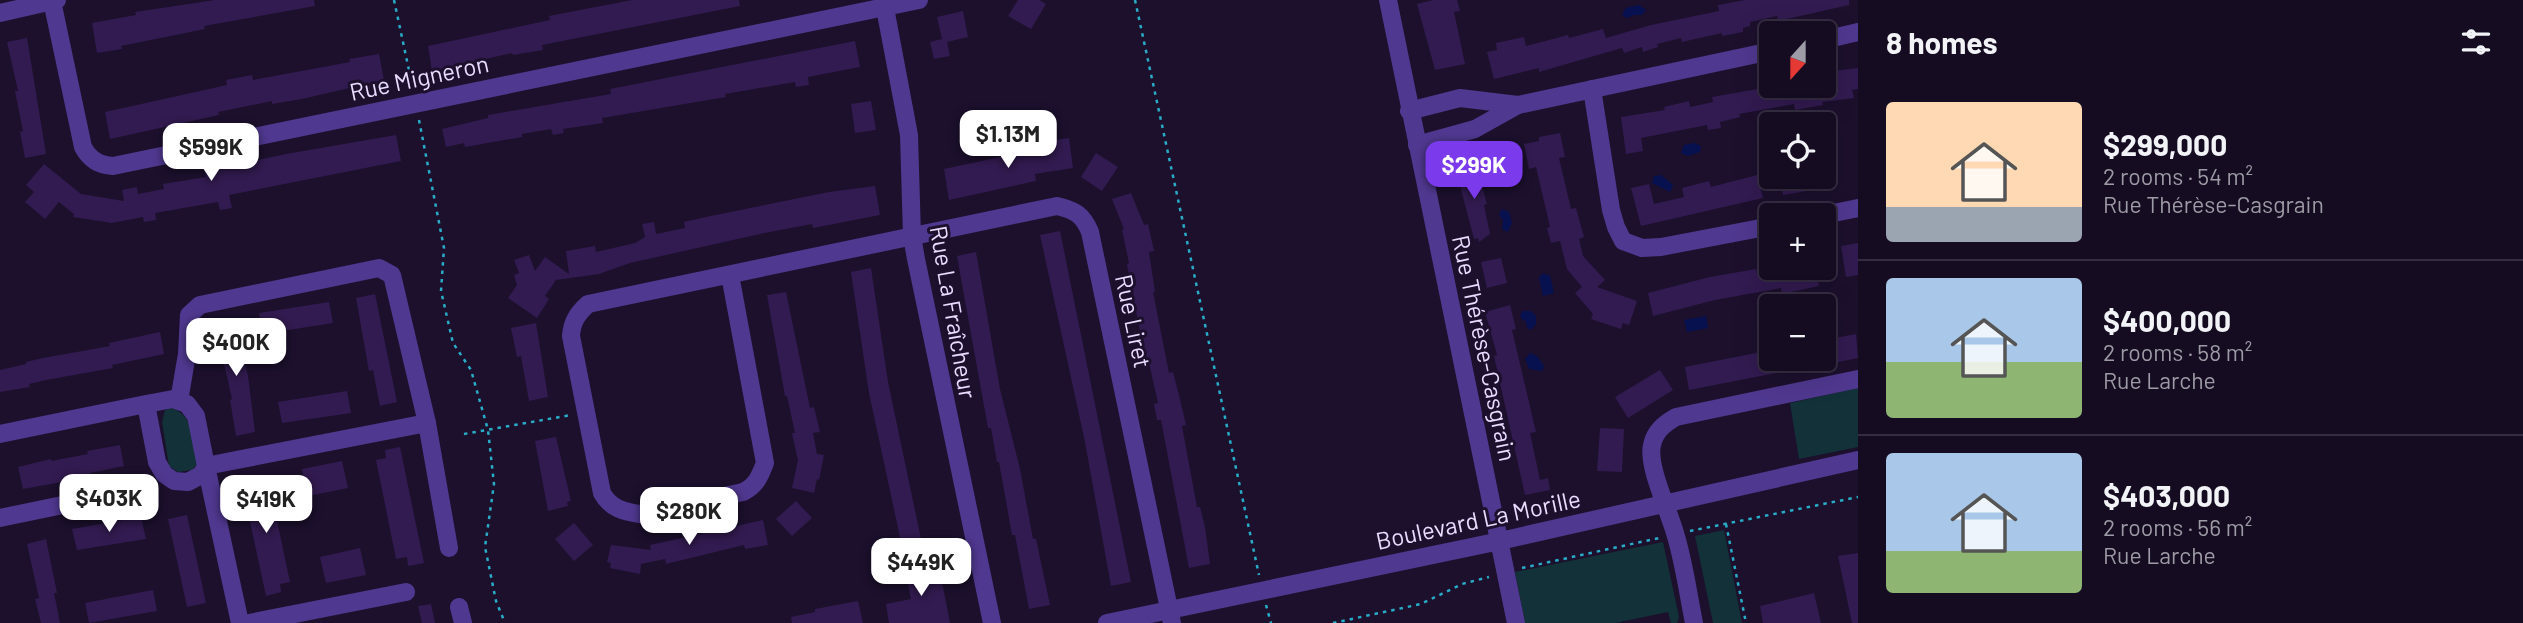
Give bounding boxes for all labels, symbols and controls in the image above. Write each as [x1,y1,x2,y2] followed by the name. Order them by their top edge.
[1759,21,1836,98] north arrow
[1759,21,1836,371] map controls
[2457,23,2495,61] icon: filters
[1886,24,1997,60] text: 8 homes
[347,48,491,106] street label: Rue Migneron
[951,110,1065,170] pin: $1.13M
[1759,112,1836,189] button: locate
[976,119,1040,147] text: $1.13M
[162,124,260,183] pin: $599K
[2103,126,2227,162] text: $299,000
[1942,130,2026,214] icon: home
[179,132,243,160] text: $599K
[1425,142,1523,201] pin: $299K
[1442,150,1506,178] text: $299K
[2103,162,2253,190] text: 2 rooms · 54 m²
[2103,190,2324,218] text: Rue Thérèse-Casgrain
[1759,203,1836,280] button: +
[925,223,984,401] street label: Rue La Fraîcheur
[1447,232,1523,464] street label: Rue Thérèse-Casgrain
[1110,272,1158,370] street label: Rue Liret
[1759,294,1836,371] button: −
[2103,302,2231,338] text: $400,000
[1942,306,2026,390] icon: home
[187,318,285,378] pin: $400K
[202,327,270,355] text: $400K
[2103,338,2252,366] text: 2 rooms · 58 m²
[2103,366,2216,394] text: Rue Larche
[60,475,158,534] pin: $403K
[217,476,315,535] pin: $419K
[2103,477,2230,513] text: $403,000
[1942,481,2026,565] icon: home
[76,483,143,511] text: $403K
[1373,483,1583,555] street label: Boulevard La Morille
[236,484,296,512] text: $419K
[640,488,738,547] pin: $280K
[656,496,722,524] text: $280K
[2103,513,2252,541] text: 2 rooms · 56 m²
[872,538,970,598] pin: $449K
[2103,541,2216,569] text: Rue Larche
[887,547,955,575] text: $449K

